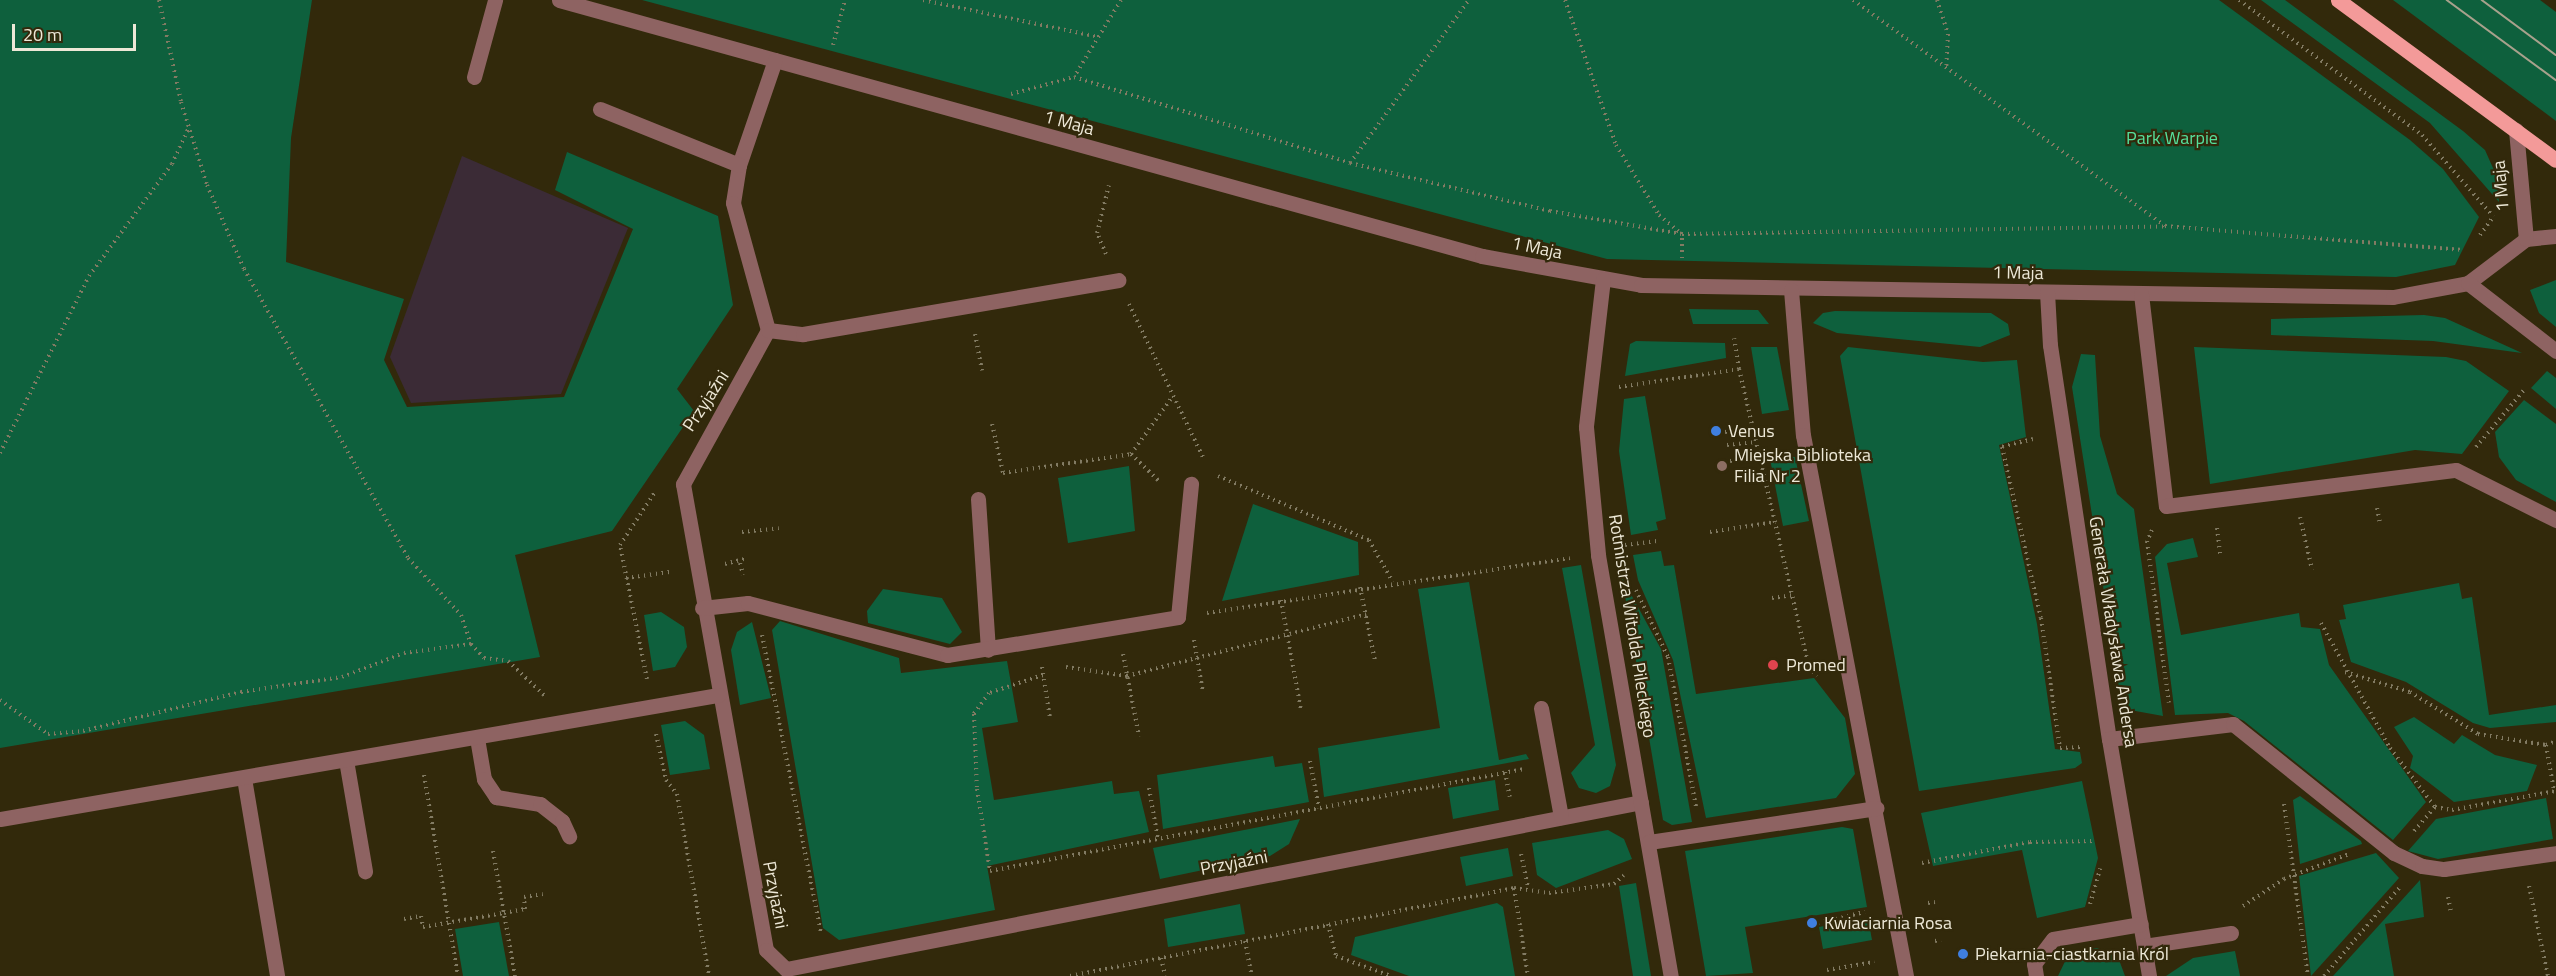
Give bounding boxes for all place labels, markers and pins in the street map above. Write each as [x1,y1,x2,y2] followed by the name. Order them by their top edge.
[1728,420,1775,442] place label: Venus
[1709,424,1723,438] marker: Venus
[1734,445,1871,488] place label: Miejska Biblioteka Filia Nr 2
[1715,459,1729,473] marker: Miejska Biblioteka Filia Nr 2
[1786,654,1846,676] place label: Promed
[1764,656,1782,674] marker: Promed
[1824,912,1952,934] place label: Kwiaciarnia Rosa
[1805,916,1819,930] marker: Kwiaciarnia Rosa
[1975,943,2169,965] place label: Piekarnia-ciastkarnia Król
[1956,947,1970,961] marker: Piekarnia-ciastkarnia Król

